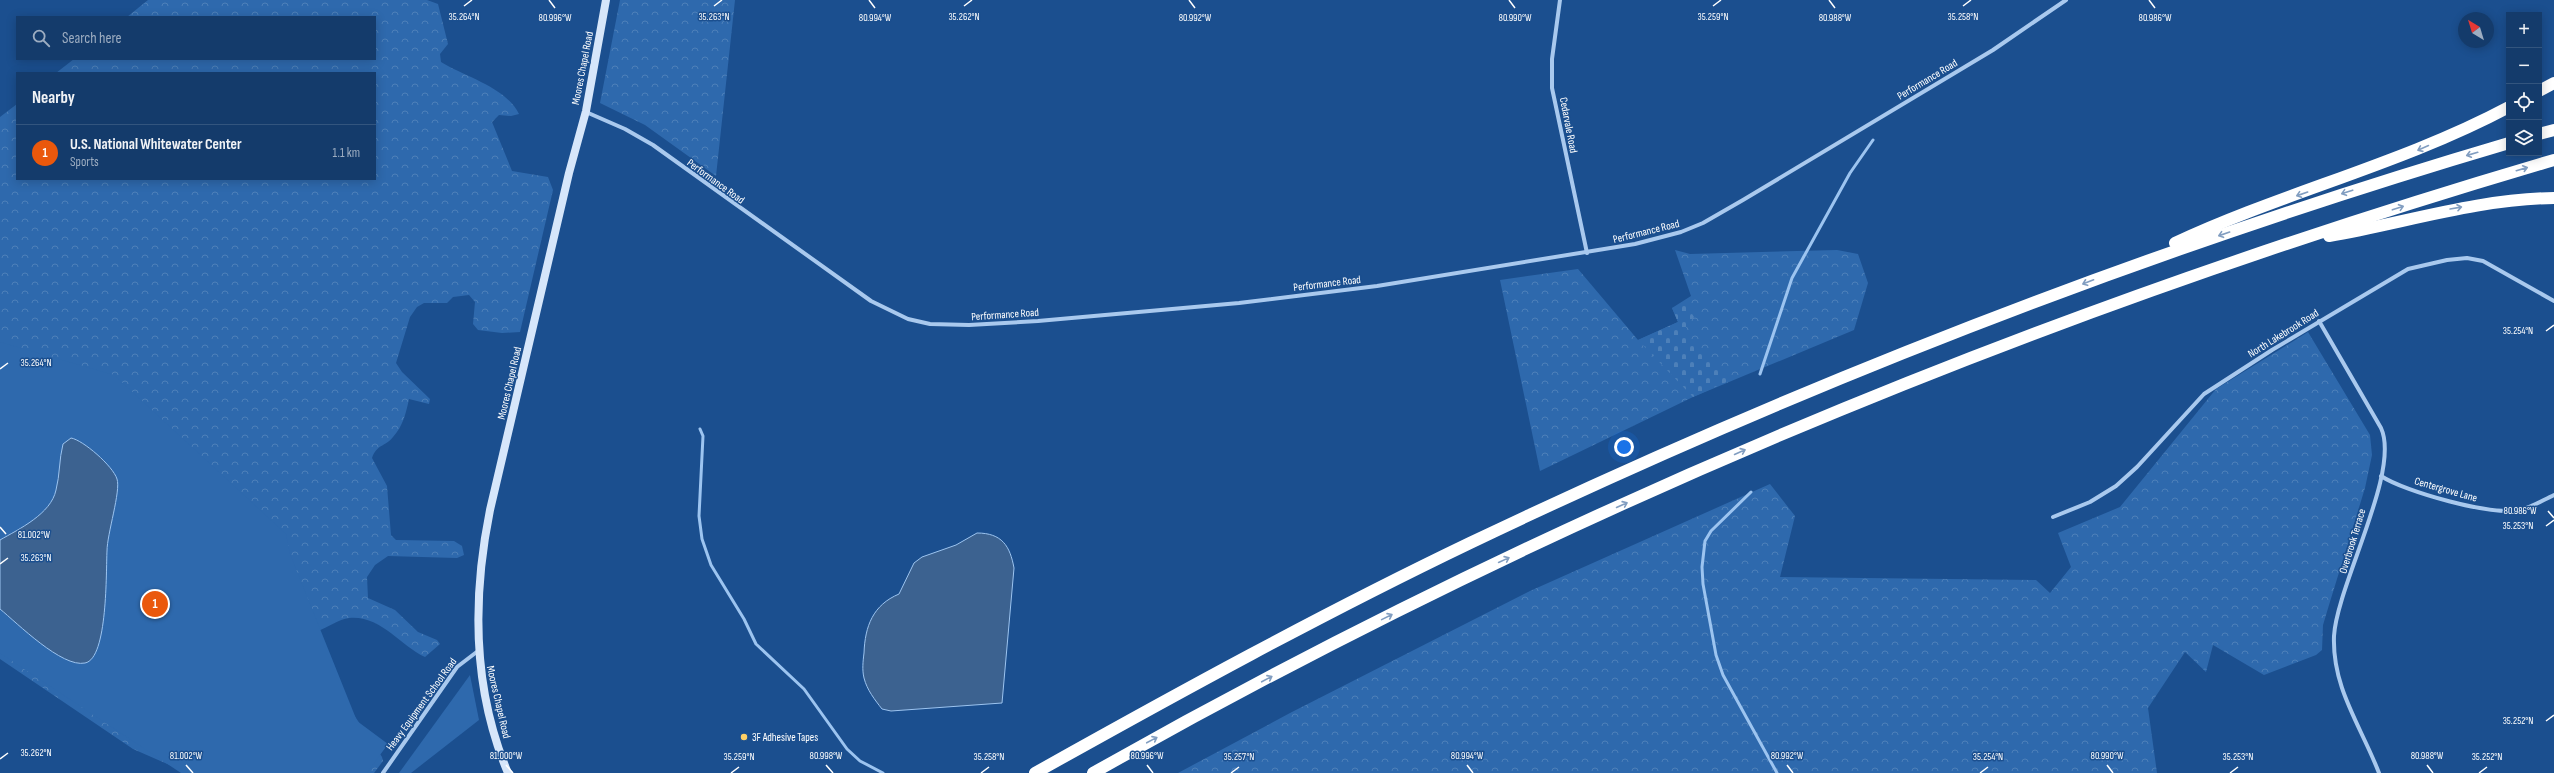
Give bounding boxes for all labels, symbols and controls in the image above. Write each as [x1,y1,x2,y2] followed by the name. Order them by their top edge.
[449,11,479,23] text: 35.264°N
[698,11,730,23] text: 35.263°N
[948,11,980,23] text: 35.262°N
[1697,11,1729,23] text: 35.259°N
[1948,11,1978,23] text: 35.258°N
[539,12,572,24] text: 80.996°W
[859,12,892,24] text: 80.994°W
[1179,12,1212,24] text: 80.992°W
[1499,12,1532,24] text: 80.990°W
[1819,12,1852,24] text: 80.988°W
[2139,12,2172,24] text: 80.986°W
[2458,12,2494,48] north arrow
[2506,12,2542,156] map controls
[2506,12,2542,48] button: +
[16,16,376,60] search box
[30,27,52,49] icon: search
[62,29,122,48] text: Search here
[569,30,596,106] street label: Moores Chapel Road
[2506,48,2542,84] button: −
[1895,56,1960,102] street label: Performance Road
[2506,84,2542,120] button: locate
[32,88,75,108] text: Nearby
[1557,96,1580,155] street label: Cedarvale Road
[2506,120,2542,156] button: layers
[70,135,242,154] text: U.S. National Whitewater Center
[42,145,48,161] text: 1
[333,145,360,161] text: 1.1 km
[2417,145,2429,152] one-way arrow
[2465,151,2478,158] one-way arrow
[70,154,99,170] text: Sports
[684,156,747,207] street label: Performance Road
[2515,165,2528,172] one-way arrow
[2341,189,2354,196] one-way arrow
[2295,191,2308,198] one-way arrow
[2391,204,2404,211] one-way arrow
[2449,204,2462,212] one-way arrow
[1612,217,1681,246] street label: Performance Road
[2219,230,2231,238] one-way arrow
[1293,273,1362,294] street label: Performance Road
[2083,278,2095,286] one-way arrow
[971,306,1040,323] street label: Performance Road
[2245,306,2321,360] street label: North Lakebrook Road
[2503,325,2533,337] text: 35.254°N
[495,345,524,421] street label: Moores Chapel Road
[21,357,51,369] text: 35.264°N
[1614,437,1634,457] your location
[1734,448,1746,455] one-way arrow
[2413,474,2479,505] street label: Centergrove Lane
[1615,501,1627,508] one-way arrow
[2504,505,2537,517] text: 80.986°W
[2336,507,2369,575] street label: Overbrook Terrace
[2503,520,2533,532] text: 35.253°N
[18,529,51,541] text: 81.002°W
[20,552,52,564] text: 35.263°N
[1497,556,1509,563] one-way arrow
[142,589,168,619] pin: 1
[1381,613,1393,620] one-way arrow
[383,655,460,753] street label: Heavy Equipment School Road
[484,665,513,740] street label: Moores Chapel Road
[1261,675,1273,683] one-way arrow
[2503,715,2533,727] text: 35.252°N
[752,731,818,744] place label: 3F Adhesive Tapes
[739,732,749,742] marker: 3F Adhesive Tapes
[1146,736,1158,743] one-way arrow
[20,747,52,759] text: 35.262°N
[170,750,203,762] text: 81.002°W
[490,750,523,762] text: 81.000°W
[810,750,843,762] text: 80.998°W
[1131,750,1164,762] text: 80.996°W
[1451,750,1484,762] text: 80.994°W
[1771,750,1804,762] text: 80.992°W
[2091,750,2124,762] text: 80.990°W
[2411,750,2444,762] text: 80.988°W
[723,751,755,763] text: 35.259°N
[974,751,1004,763] text: 35.258°N
[1224,751,1254,763] text: 35.257°N
[1973,751,2003,763] text: 35.254°N
[2223,751,2253,763] text: 35.253°N
[2472,751,2502,763] text: 35.252°N

